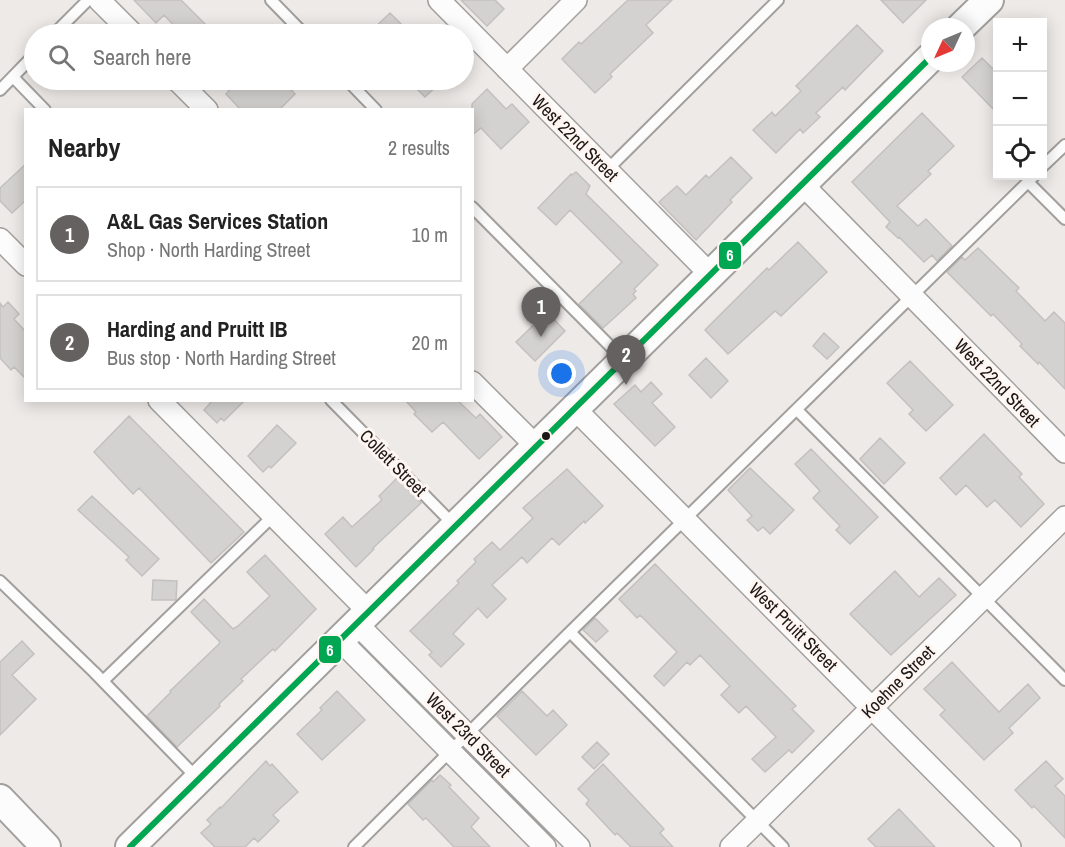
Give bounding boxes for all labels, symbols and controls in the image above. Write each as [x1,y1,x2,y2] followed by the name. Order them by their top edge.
[921,18,975,72] north arrow
[993,18,1047,180] map controls
[993,18,1047,72] button: +
[24,24,474,90] search box
[45,41,78,74] icon: search
[93,42,191,72] text: Search here
[993,72,1047,126] button: −
[526,89,624,187] street label: West 22nd Street
[993,126,1047,180] button: locate
[48,130,120,165] text: Nearby
[388,134,450,161] text: 2 results
[107,206,328,236] text: A&L Gas Services Station
[65,221,74,248] text: 1
[412,221,448,248] text: 10 m
[107,236,310,263] text: Shop · North Harding Street
[718,241,742,270] line badge: 6
[726,244,734,266] text: 6
[522,288,560,337] pin: 1
[107,314,287,344] text: Harding and Pruitt IB
[65,329,74,356] text: 2
[412,329,448,356] text: 20 m
[949,333,1046,432] street label: West 22nd Street
[606,336,646,385] pin: 2
[107,344,336,371] text: Bus stop · North Harding Street
[547,359,576,388] your location
[354,424,432,502] street label: Collett Street
[540,430,552,442] unlabelled marker
[743,577,843,677] street label: West Pruitt Street
[318,635,342,664] line badge: 6
[326,639,334,661] text: 6
[855,639,940,724] street label: Koehne Street
[420,687,516,783] street label: West 23rd Street

